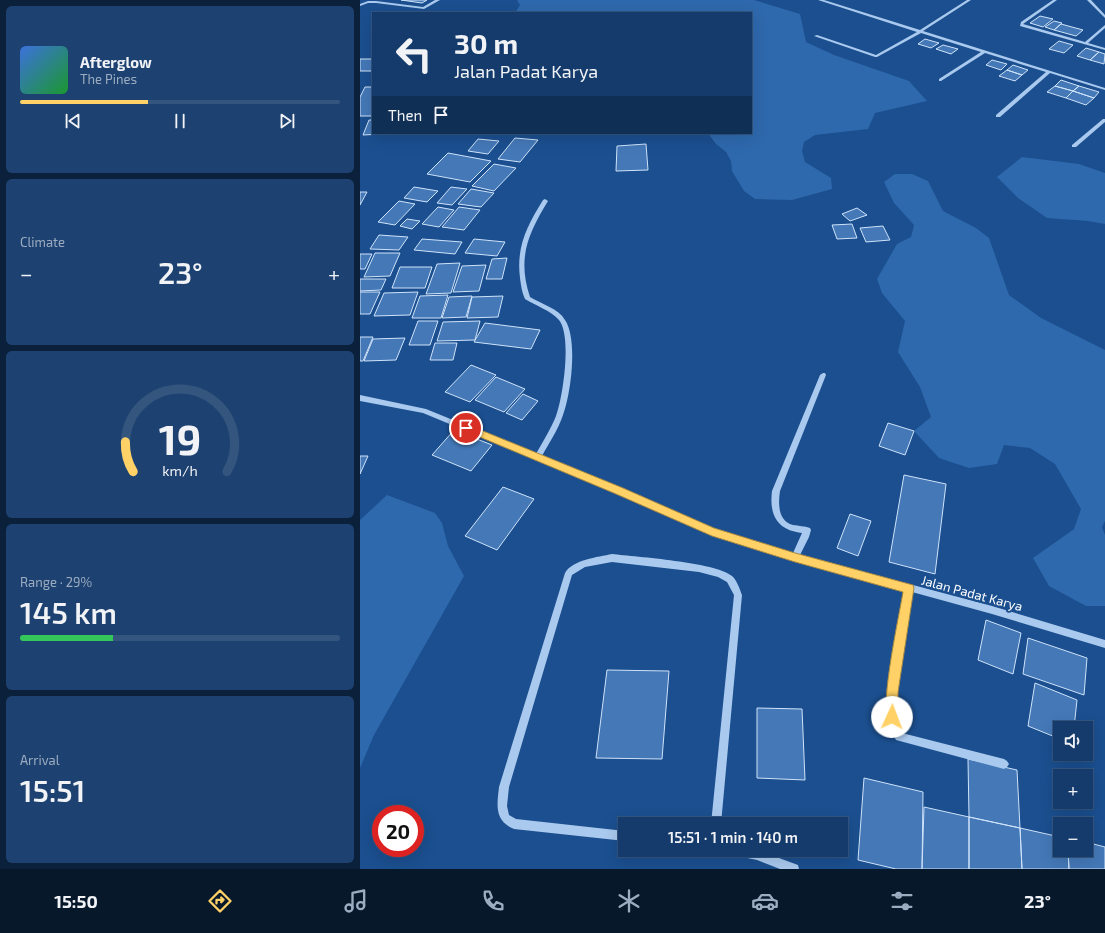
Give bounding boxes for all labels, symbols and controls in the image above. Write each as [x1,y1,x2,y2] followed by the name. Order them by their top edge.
[454,26,518,60] text: 30 m
[388,28,440,80] icon: left
[80,53,152,71] text: Afterglow
[454,60,598,82] text: Jalan Padat Karya
[80,71,137,87] text: The Pines
[430,104,452,126] icon: arrive
[388,106,422,124] text: Then
[62,110,84,132] icon: previous
[169,110,191,132] icon: pause
[276,110,298,132] icon: next
[20,234,65,250] text: Climate
[158,254,203,290] text: 23°
[20,260,33,286] text: −
[328,260,340,286] text: +
[449,411,483,445] pin
[159,413,201,463] text: 19
[455,417,477,439] icon: arrive
[162,462,198,479] text: km/h
[920,572,1024,614] street label: Jalan Padat Karya
[20,574,92,590] text: Range · 29%
[20,594,117,630] text: 145 km
[871,696,913,738] position arrow
[1053,721,1093,857] map controls
[1053,721,1093,761] button: sound
[20,752,60,768] text: Arrival
[1053,769,1093,809] button: +
[20,772,85,808] text: 15:51
[372,805,424,857] speed limit sign: 20
[1053,817,1093,857] button: −
[668,828,798,846] text: 15:51 · 1 min · 140 m
[206,887,234,915] icon: directions
[342,887,370,915] icon: music
[479,887,507,915] icon: phone
[615,887,643,915] icon: climate
[751,887,779,915] icon: car
[888,887,916,915] icon: filters
[54,890,98,912] text: 15:50
[1024,890,1051,912] text: 23°

